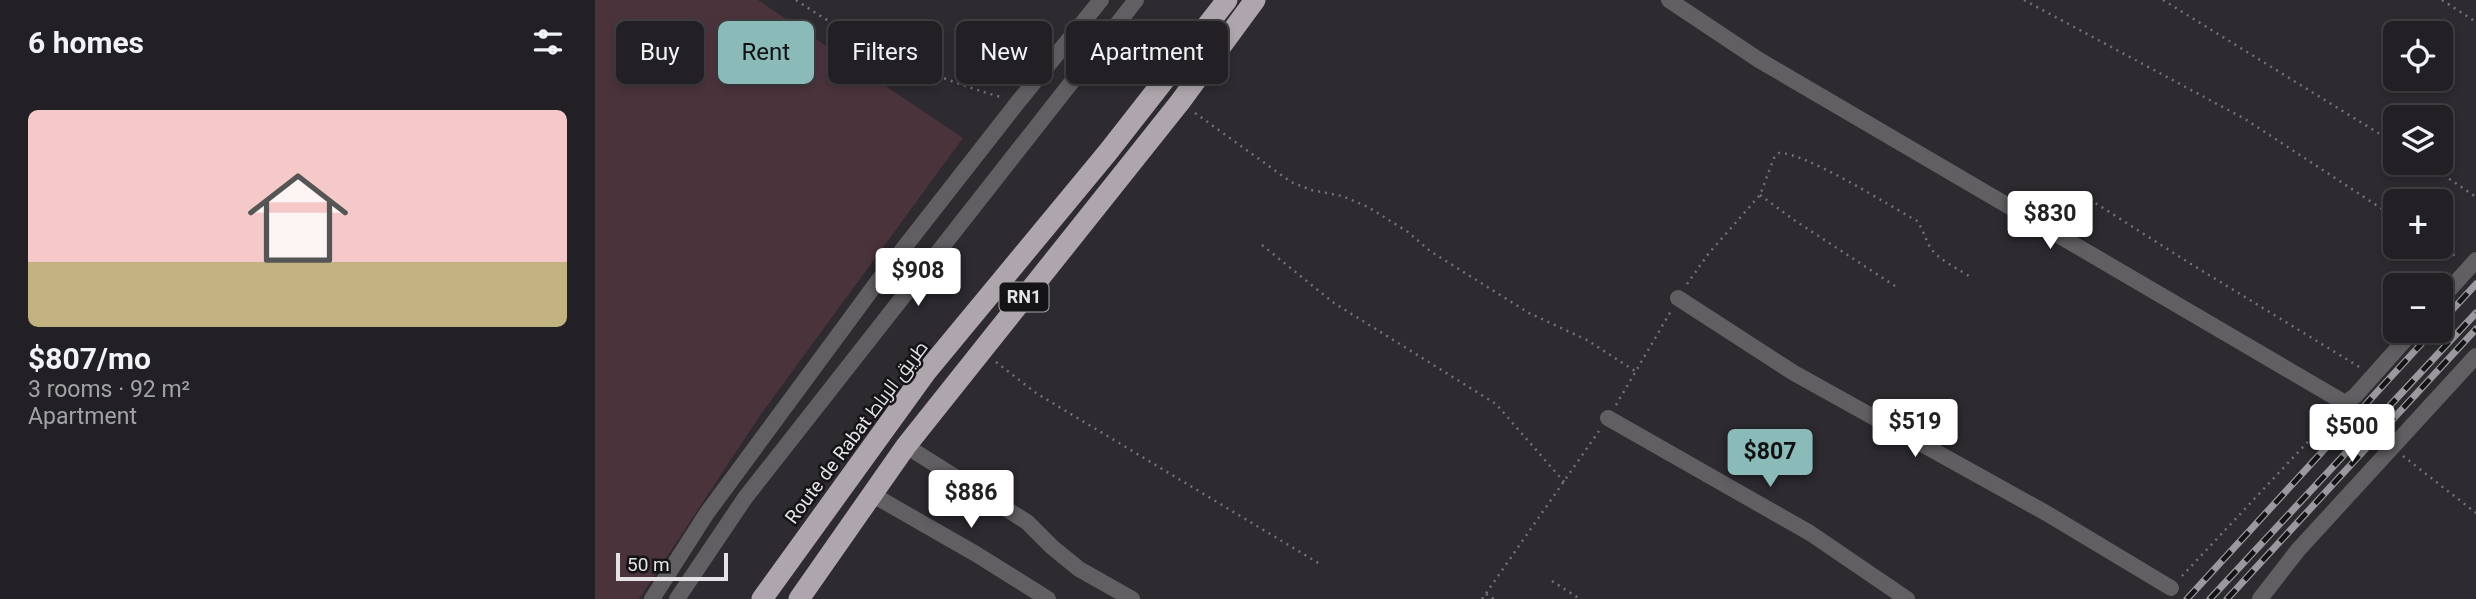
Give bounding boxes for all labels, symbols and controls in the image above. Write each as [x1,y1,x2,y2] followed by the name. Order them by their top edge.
[616,21,704,84] chip: Buy
[718,21,814,84] chip: Rent
[828,21,942,84] chip: Filters
[956,21,1052,84] chip: New
[1066,21,1228,84] chip: Apartment
[2383,21,2453,343] map controls
[2383,21,2453,91] button: locate
[529,23,567,61] icon: filters
[28,25,144,60] text: 6 homes
[2383,105,2453,175] button: layers
[235,155,361,281] icon: home
[2383,189,2453,259] button: +
[2009,191,2091,251] pin: $830
[2024,200,2076,227] text: $830
[877,248,959,308] pin: $908
[892,257,944,284] text: $908
[2383,273,2453,343] button: −
[999,282,1048,312] road number: RN1
[780,336,933,529] street label: Route de Rabat طريق الرباط
[28,341,151,376] text: $807/mo
[28,376,190,403] text: 3 rooms · 92 m²
[1874,400,1956,459] pin: $519
[28,403,137,430] text: Apartment
[2311,405,2393,464] pin: $500
[1889,408,1941,435] text: $519
[2326,413,2378,440] text: $500
[1729,430,1811,489] pin: $807
[1744,438,1796,465] text: $807
[930,470,1012,530] pin: $886
[945,479,997,506] text: $886
[616,550,728,582] scale bar
[627,553,670,576] text: 50 m

